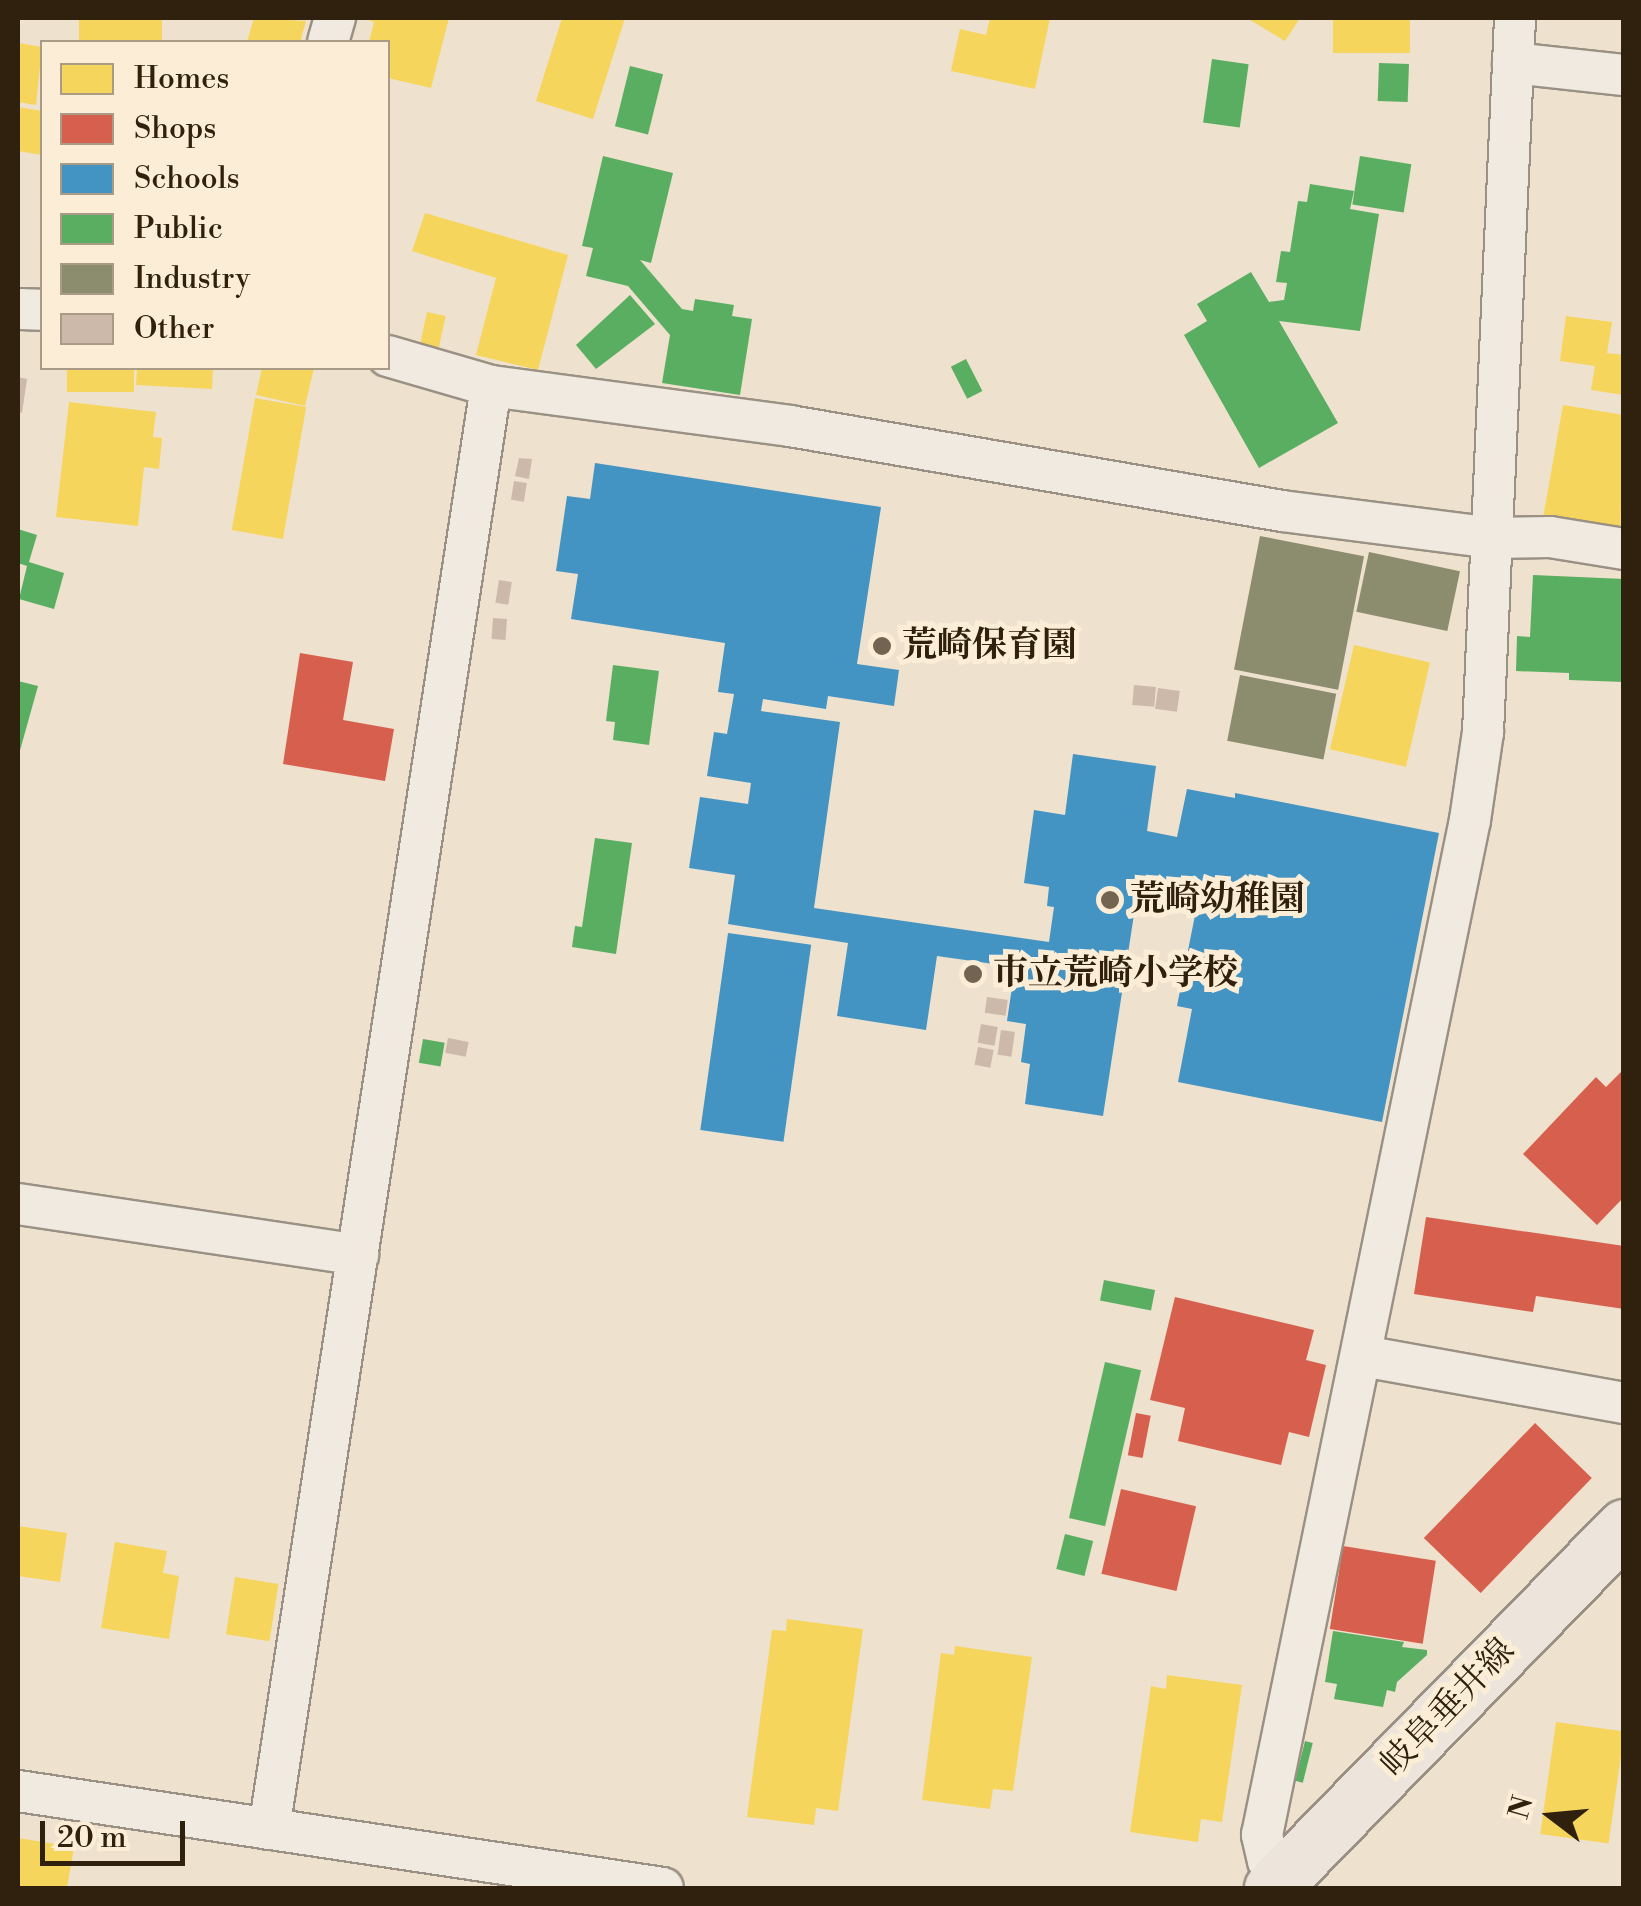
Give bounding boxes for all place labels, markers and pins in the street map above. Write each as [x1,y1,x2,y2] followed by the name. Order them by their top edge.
[902,625,1077,667] place label: 荒崎保育園
[871,635,893,657] marker: 荒崎保育園
[1130,879,1305,921] place label: 荒崎幼稚園
[1099,889,1121,911] marker: 荒崎幼稚園
[993,953,1238,995] place label: 市立荒崎小学校
[962,963,984,985] marker: 市立荒崎小学校

